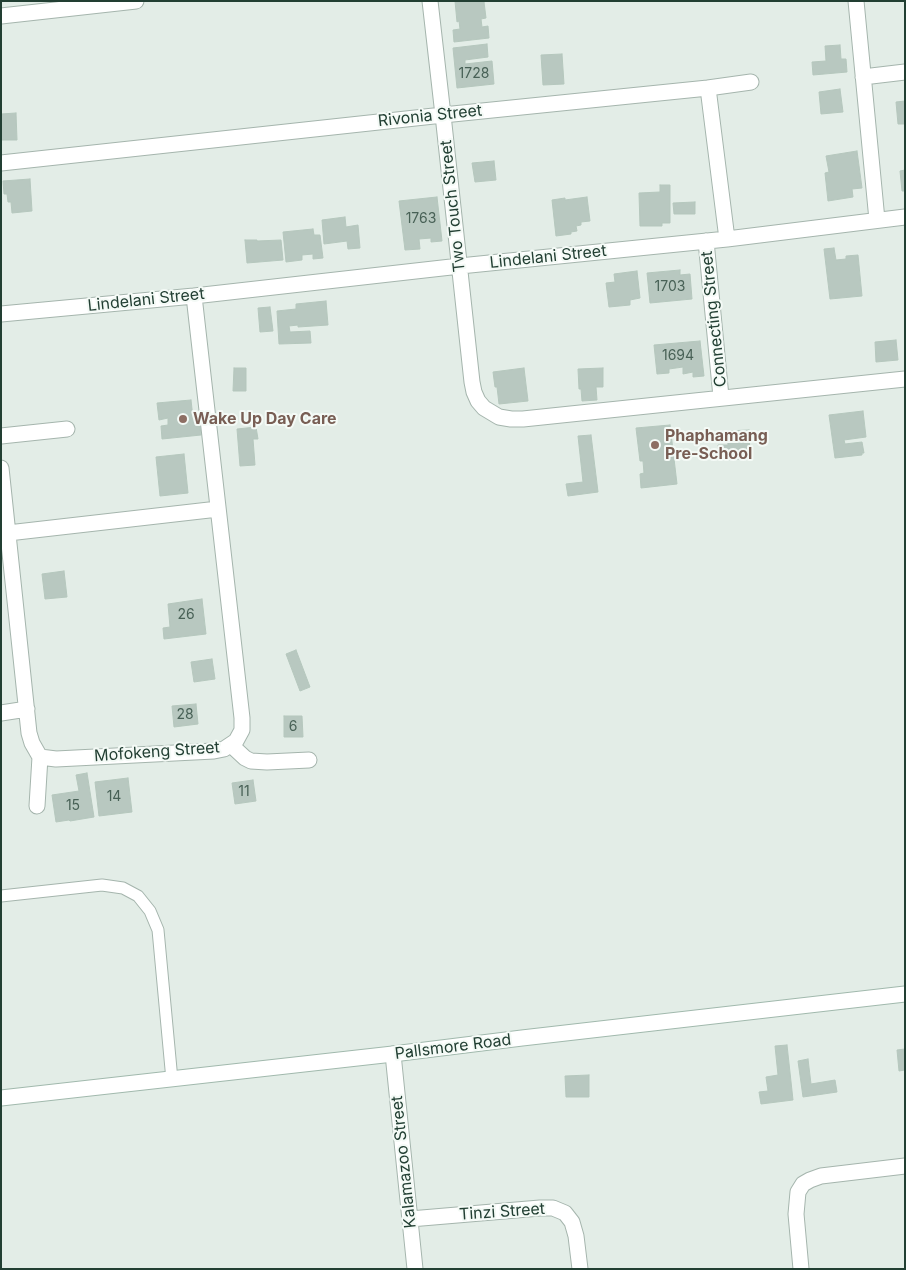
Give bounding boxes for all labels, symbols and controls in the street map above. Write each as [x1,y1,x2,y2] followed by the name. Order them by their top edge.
[459,66,489,82] house number: 1728
[377,101,483,131] street label: Rivonia Street
[437,139,469,273] street label: Two Touch Street
[406,211,436,227] house number: 1763
[489,241,607,273] street label: Lindelani Street
[697,250,731,388] street label: Connecting Street
[655,279,685,295] house number: 1703
[87,284,205,316] street label: Lindelani Street
[662,348,694,364] house number: 1694
[193,409,337,429] place label: Wake Up Day Care
[177,413,189,425] marker: Wake Up Day Care
[665,426,768,464] place label: Phaphamang Pre-School
[649,439,661,451] marker: Phaphamang Pre-School
[177,607,195,623] house number: 26
[176,707,194,723] house number: 28
[289,719,297,735] house number: 6
[94,738,220,766] street label: Mofokeng Street
[238,784,250,800] house number: 11
[107,789,121,805] house number: 14
[66,798,80,814] house number: 15
[394,1030,512,1064] street label: Pallsmore Road
[387,1095,421,1229] street label: Kalamazoo Street
[458,1199,546,1225] street label: Tinzi Street

